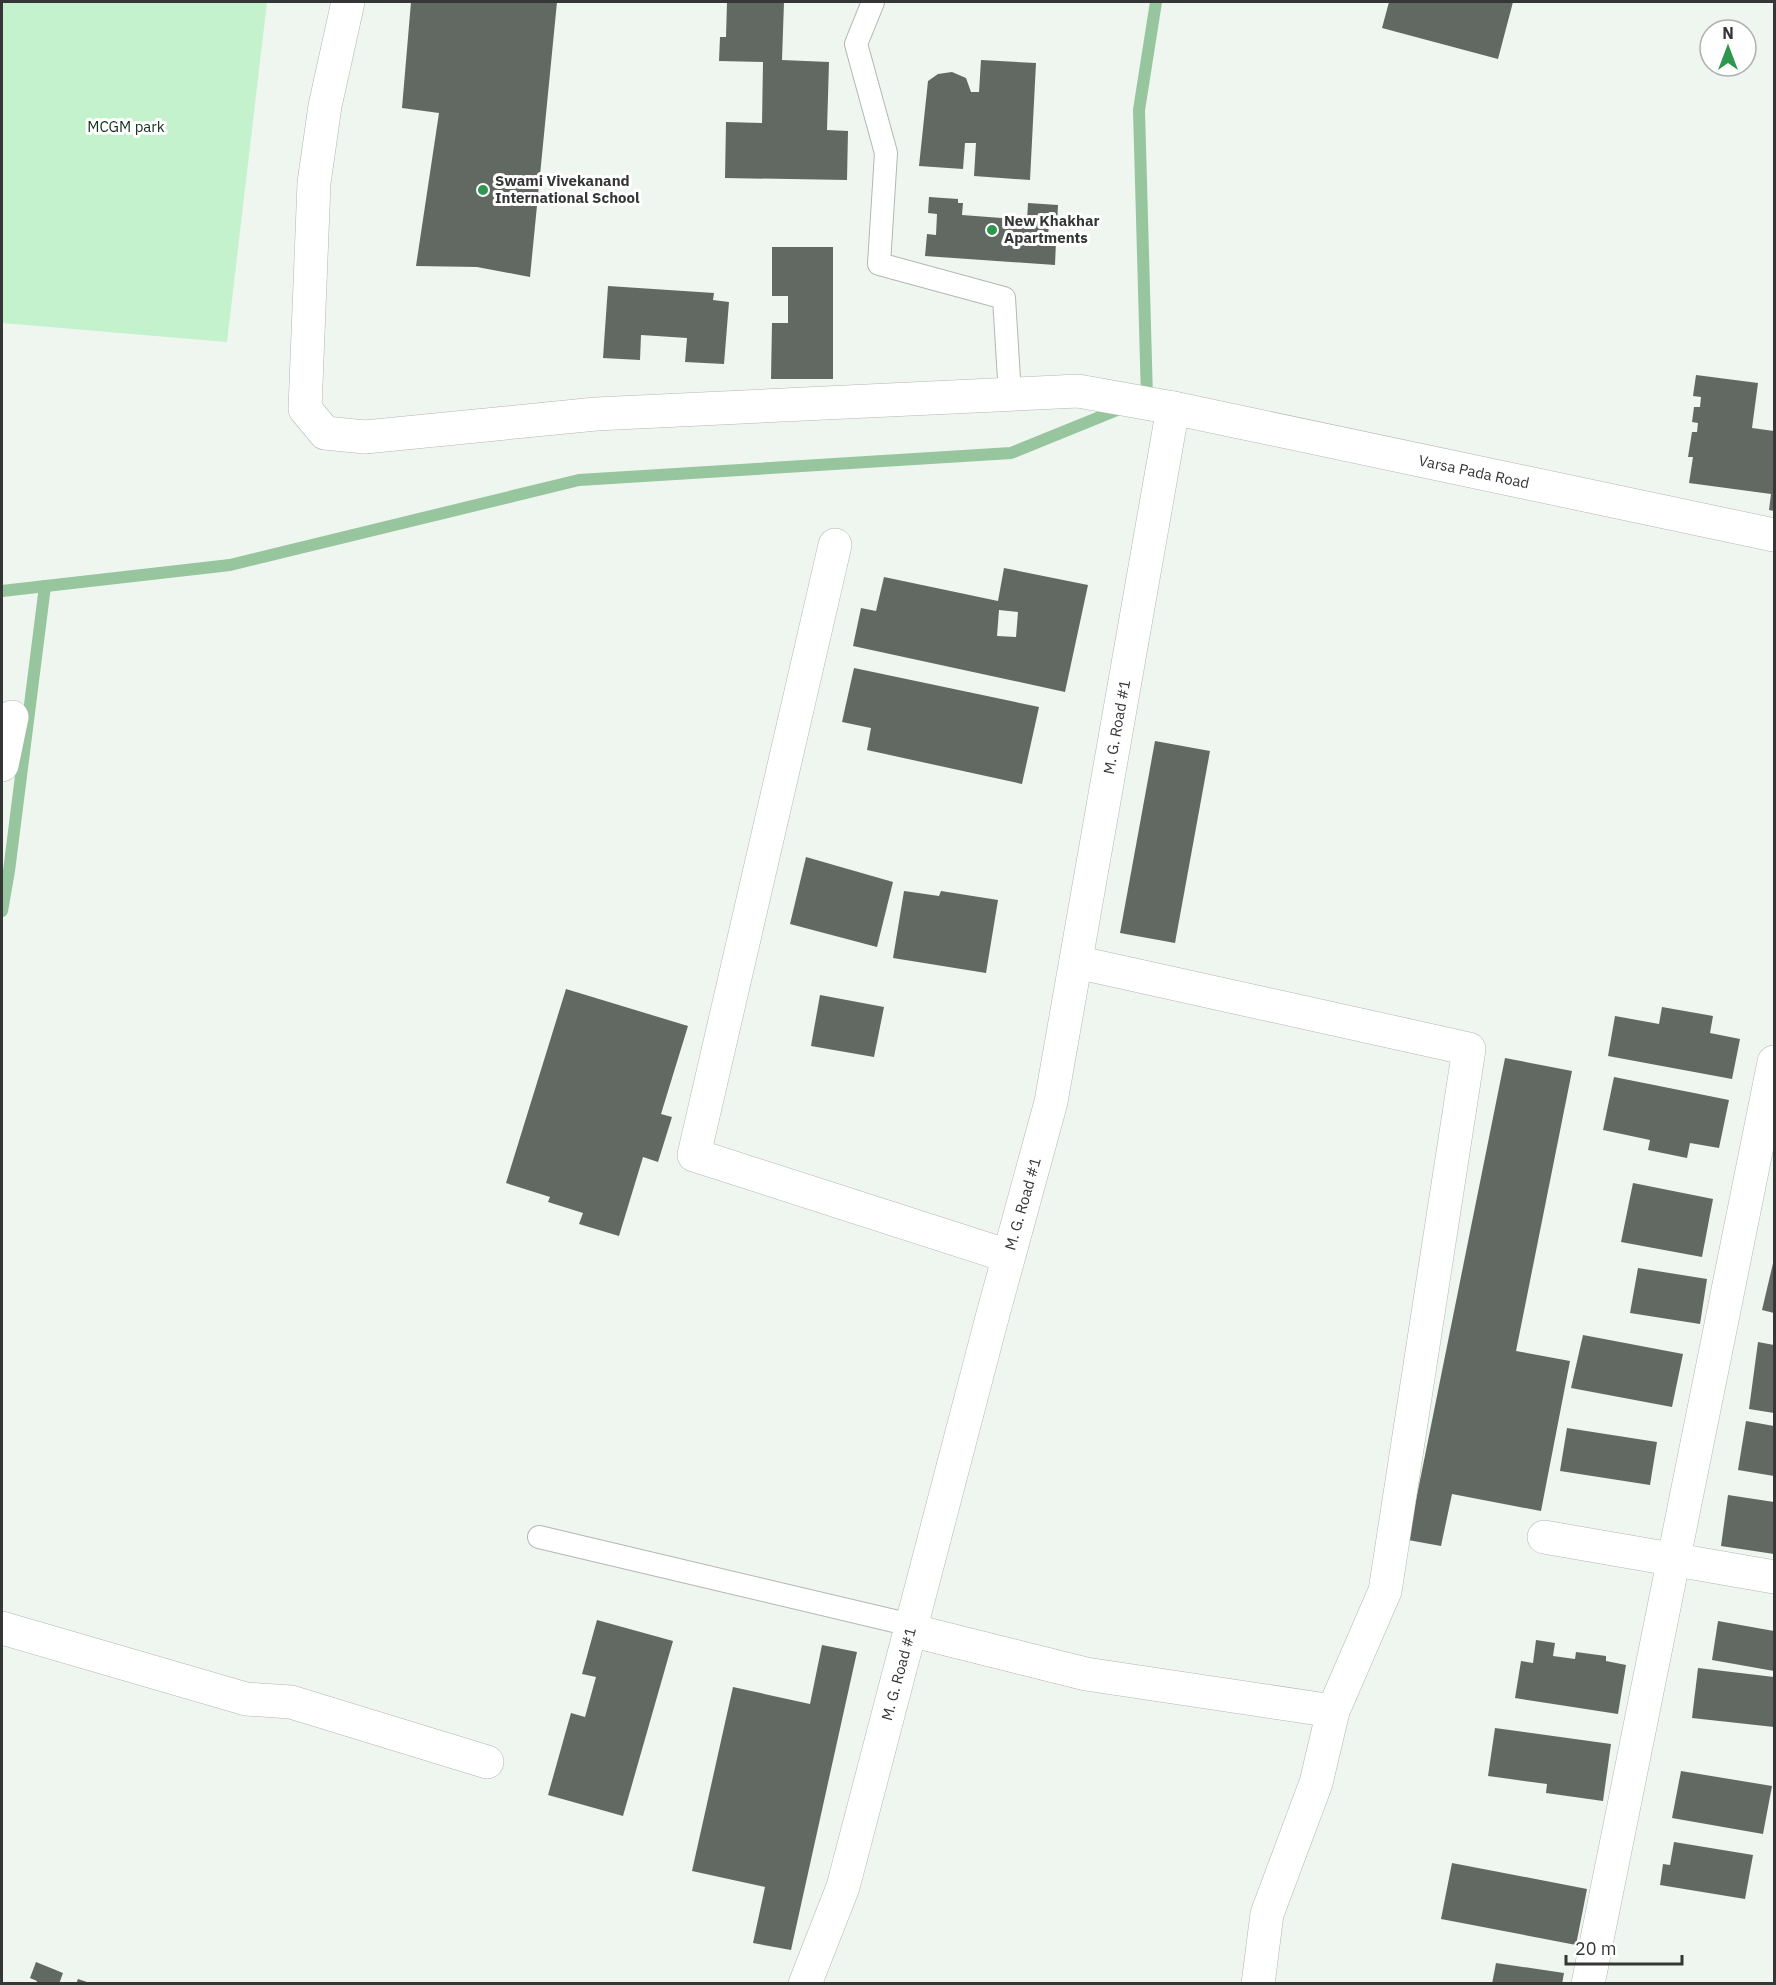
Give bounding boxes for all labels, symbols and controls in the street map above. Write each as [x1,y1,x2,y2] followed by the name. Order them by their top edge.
[1698,18,1758,78] north arrow
[1722,23,1734,43] text: N
[87,117,165,136] park label: MCGM park
[495,171,640,207] place label: Swami Vivekanand International School
[476,183,490,197] marker: Swami Vivekanand International School
[1004,211,1099,247] place label: New Khakhar Apartments
[985,223,999,237] marker: New Khakhar Apartments
[1417,450,1531,493] street label: Varsa Pada Road
[1099,678,1134,776] street label: M. G. Road #1
[1000,1155,1045,1252] street label: M. G. Road #1
[877,1625,920,1722] street label: M. G. Road #1
[1566,1928,1682,1966] scale bar
[1575,1937,1617,1960] text: 20 m

